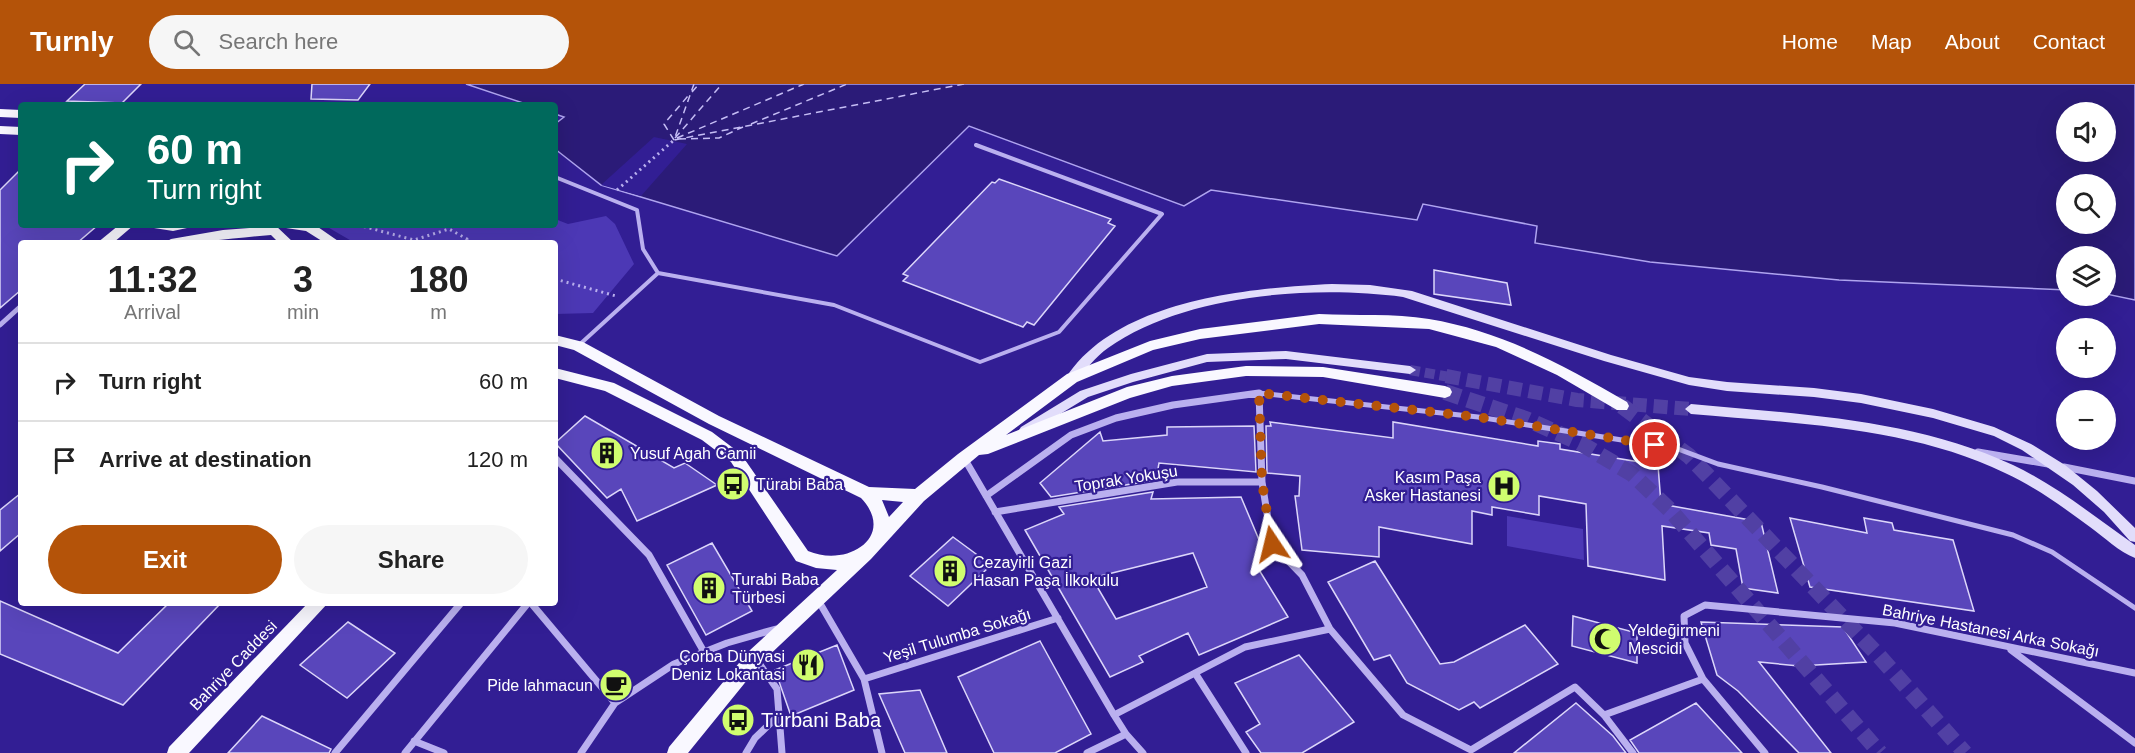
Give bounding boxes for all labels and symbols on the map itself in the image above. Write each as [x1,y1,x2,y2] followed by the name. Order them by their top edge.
[1629,419,1680,470] pin
[589,435,625,471] building icon: Yusuf Agah Camii
[630,445,756,462] place label: Yusuf Agah Camii
[1073,462,1179,495] street label: Toprak Yokuşu
[715,466,751,502] bus stop icon: Türabi Baba
[1486,468,1522,504] hospital icon: Kasım Paşa Asker Hastanesi
[1365,469,1481,504] place label: Kasım Paşa Asker Hastanesi
[756,476,843,493] place label: Türabi Baba
[1240,512,1304,576] position arrow
[932,553,968,589] building icon: Cezayirli Gazi Hasan Paşa İlkokulu
[973,554,1119,589] place label: Cezayirli Gazi Hasan Paşa İlkokulu
[691,570,727,606] building icon: Turabi Baba Türbesi
[732,571,819,606] place label: Turabi Baba Türbesi
[1881,601,2101,660] street label: Bahriye Hastanesi Arka Sokağı
[881,605,1033,666] street label: Yeşil Tulumba Sokağı
[186,617,280,713] street label: Bahriye Caddesi
[1587,621,1623,657] mosque icon: Yeldeğirmeni Mescidi
[1628,622,1720,657] place label: Yeldeğirmeni Mescidi
[790,647,826,683] restaurant icon: Çorba Dünyasi Deniz Lokantasi
[671,648,785,683] place label: Çorba Dünyasi Deniz Lokantasi
[598,667,634,703] cafe icon: Pide lahmacun
[487,677,593,694] place label: Pide lahmacun
[720,702,756,738] bus stop icon: Türbani Baba
[761,709,882,731] place label: Türbani Baba

